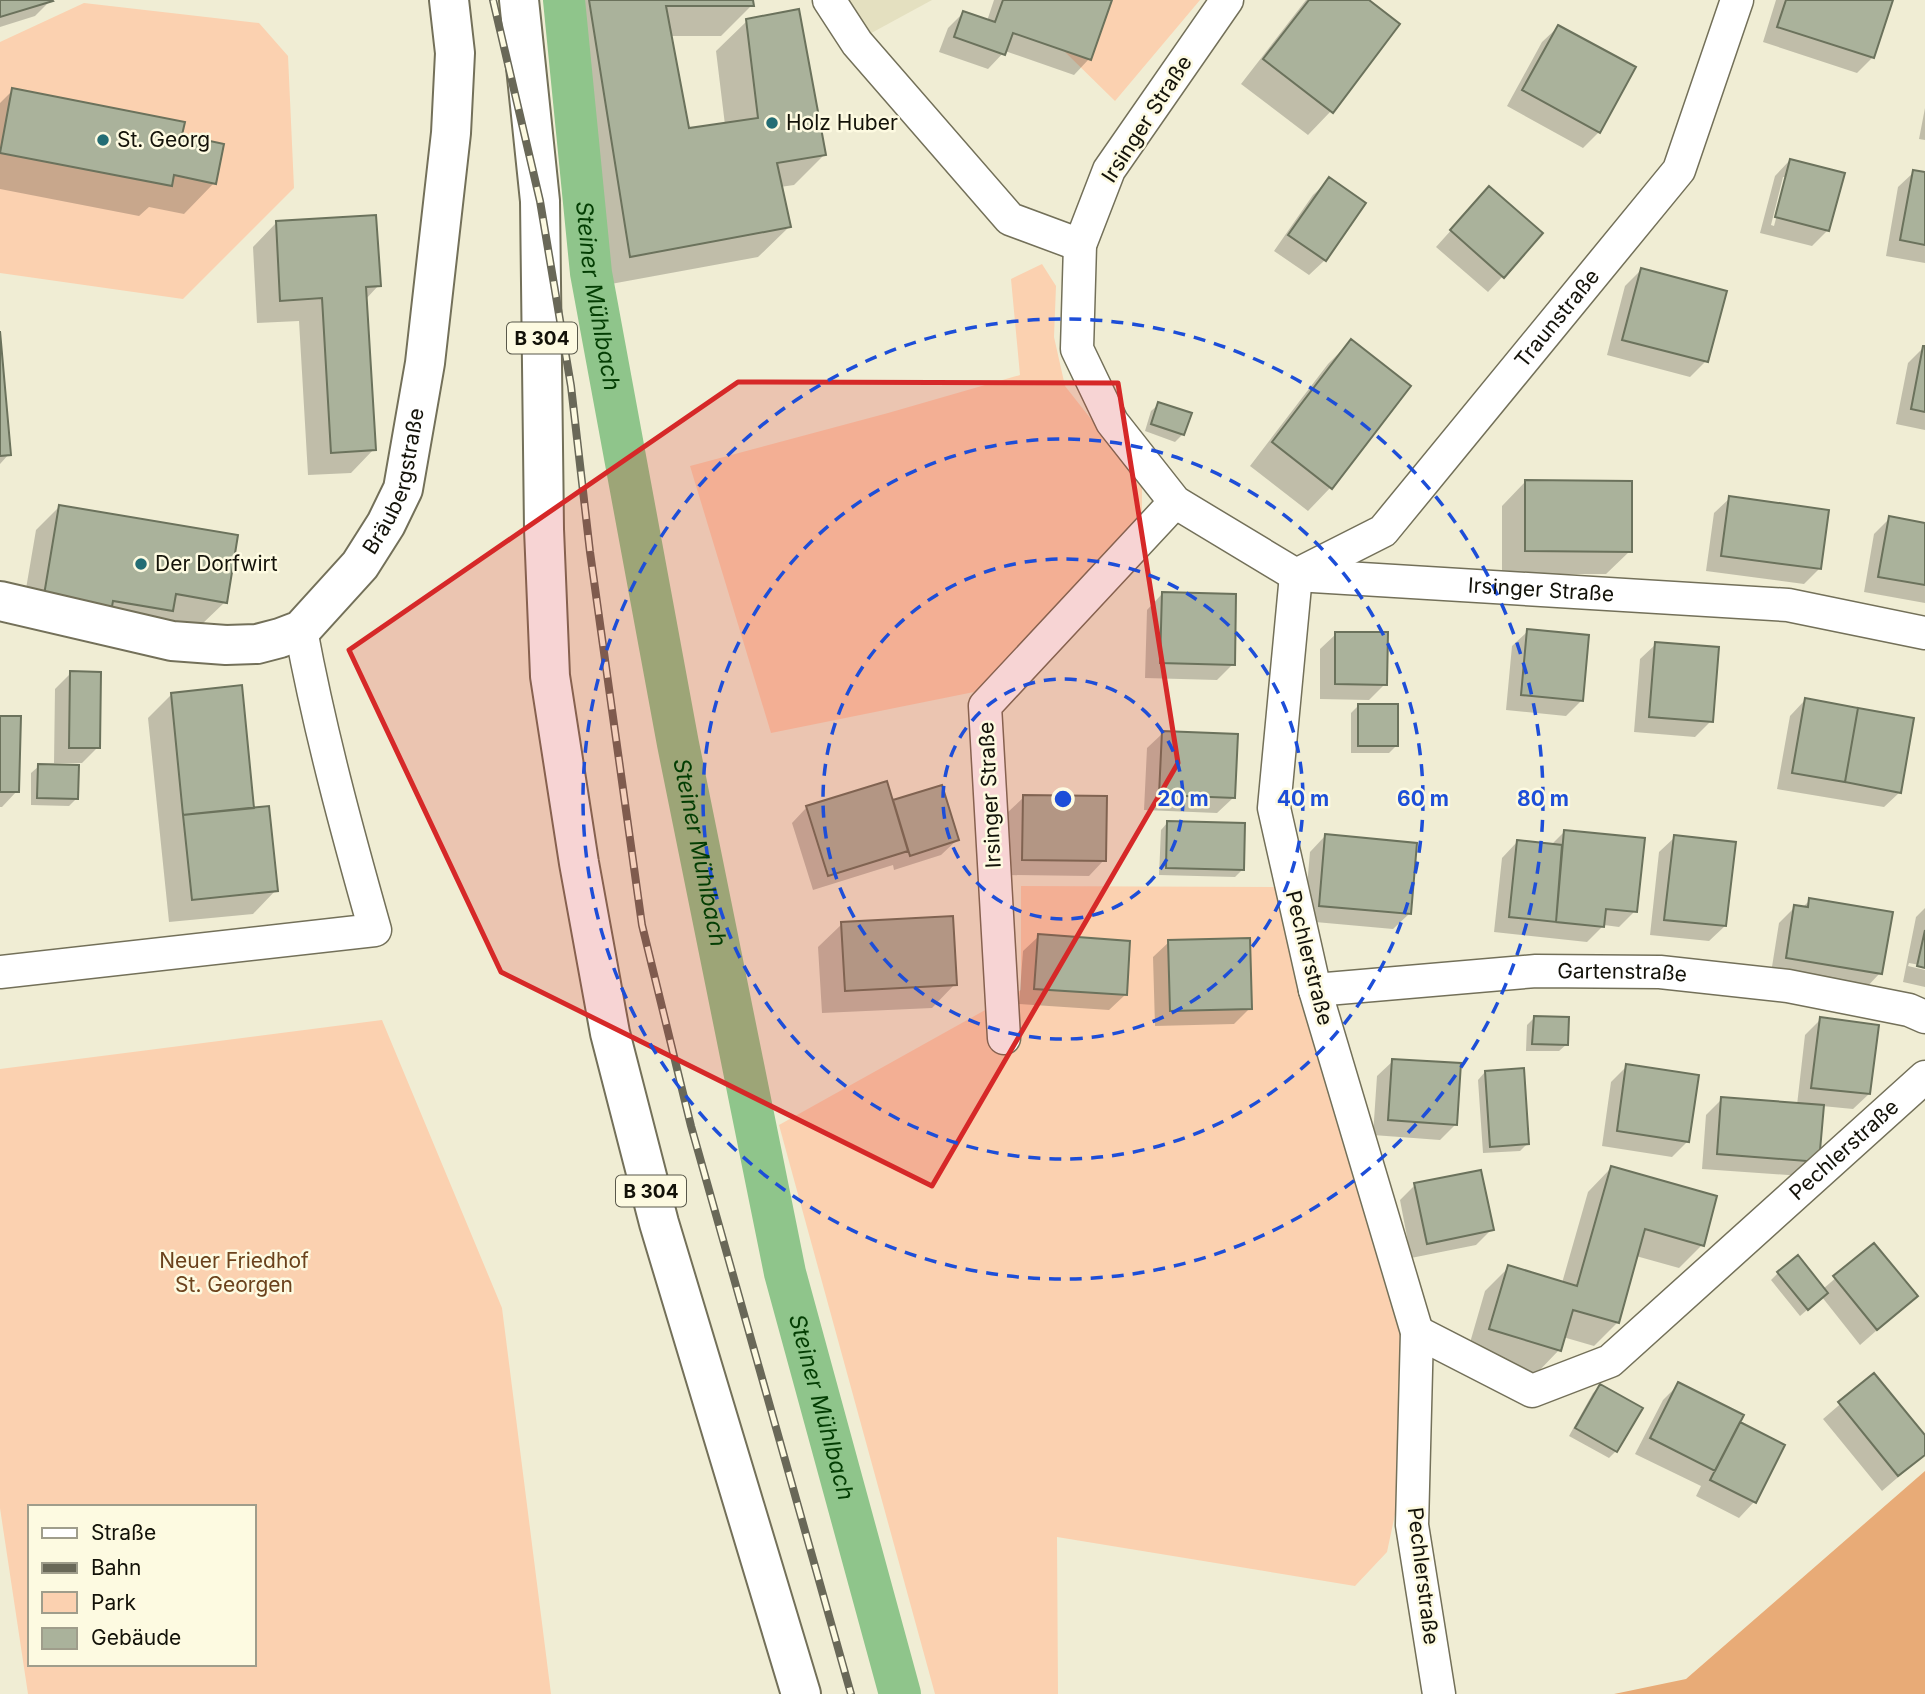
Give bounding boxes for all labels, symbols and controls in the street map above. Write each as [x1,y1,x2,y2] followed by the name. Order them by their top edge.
[1096,51,1197,187] street label: Irsinger Straße
[786,110,898,135] place label: Holz Huber
[764,115,780,131] marker: Holz Huber
[117,127,210,152] place label: St. Georg
[95,132,111,148] marker: St. Georg
[570,200,626,393] water label: Steiner Mühlbach
[1509,264,1605,372] street label: Traunstraße
[507,322,577,354] road number: B 304
[357,406,429,559] street label: Bräubergstraße
[155,551,278,576] place label: Der Dorfwirt
[133,556,149,572] marker: Der Dorfwirt
[1467,573,1615,606] street label: Irsinger Straße
[973,721,1006,869] street label: Irsinger Straße
[667,756,733,949] water label: Steiner Mühlbach
[1157,786,1209,811] text: 20 m
[1277,786,1329,811] text: 40 m
[1397,786,1449,811] text: 60 m
[1517,786,1569,811] text: 80 m
[1051,787,1075,811] centre of rings
[1281,888,1338,1028] street label: Pechlerstraße
[1557,958,1688,987] street label: Gartenstraße
[1784,1094,1903,1205] street label: Pechlerstraße
[616,1176,686,1206] road number: B 304
[159,1248,309,1297] park label: Neuer Friedhof St. Georgen
[783,1311,860,1503] water label: Steiner Mühlbach
[28,1505,256,1666] legend
[1403,1506,1444,1646] street label: Pechlerstraße
[91,1520,156,1545] text: Straße
[91,1555,141,1580] text: Bahn
[91,1590,136,1615] text: Park
[91,1625,181,1650] text: Gebäude

